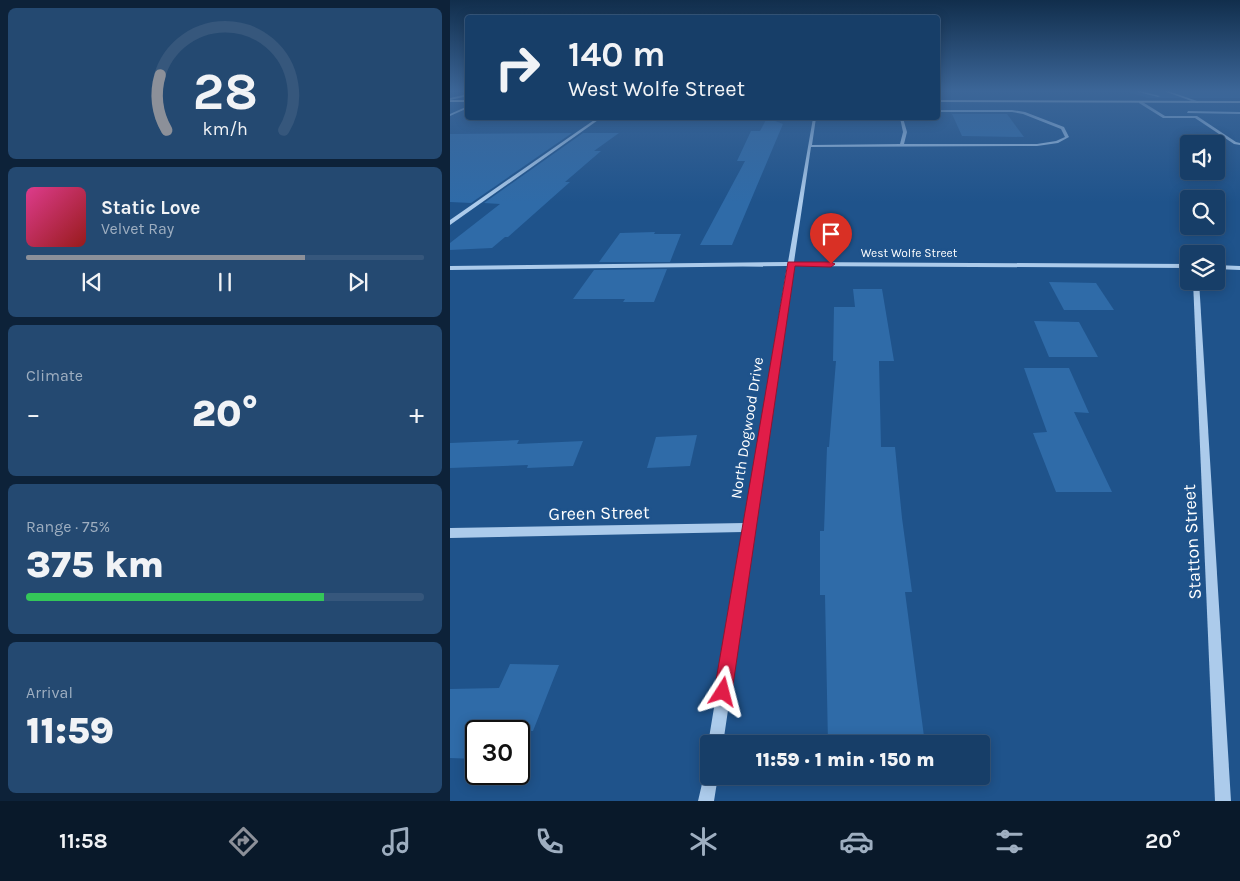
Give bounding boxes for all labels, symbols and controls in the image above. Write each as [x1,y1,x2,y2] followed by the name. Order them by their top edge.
[568,34,666,75] text: 140 m
[485,35,550,100] icon: right
[192,61,258,122] text: 28
[568,76,745,102] text: West Wolfe Street
[202,119,248,140] text: km/h
[1180,135,1225,290] map controls
[1180,135,1225,180] button: sound
[1180,190,1225,235] button: search
[101,197,200,219] text: Static Love
[810,213,852,264] pin
[101,219,174,238] text: Velvet Ray
[817,220,845,248] icon: arrive
[1180,245,1225,290] button: layers
[861,246,958,260] street label: West Wolfe Street
[78,268,106,296] icon: previous
[211,268,239,296] icon: pause
[344,268,372,296] icon: next
[727,356,767,500] street label: North Dogwood Drive
[26,366,83,385] text: Climate
[192,391,258,436] text: 20°
[26,397,41,430] text: −
[409,397,424,430] text: +
[1178,484,1206,600] street label: Statton Street
[548,501,650,525] street label: Green Street
[26,517,110,536] text: Range · 75%
[26,542,164,587] text: 375 km
[696,665,748,717] position arrow
[26,683,73,702] text: Arrival
[26,708,114,753] text: 11:59
[465,720,530,785] speed limit sign: 30
[756,749,934,771] text: 11:59 · 1 min · 150 m
[226,824,261,859] icon: directions
[379,824,414,859] icon: music
[532,824,567,859] icon: phone
[686,824,721,859] icon: climate
[839,824,874,859] icon: car
[992,824,1027,859] icon: filters
[59,828,108,854] text: 11:58
[1145,828,1181,854] text: 20°

